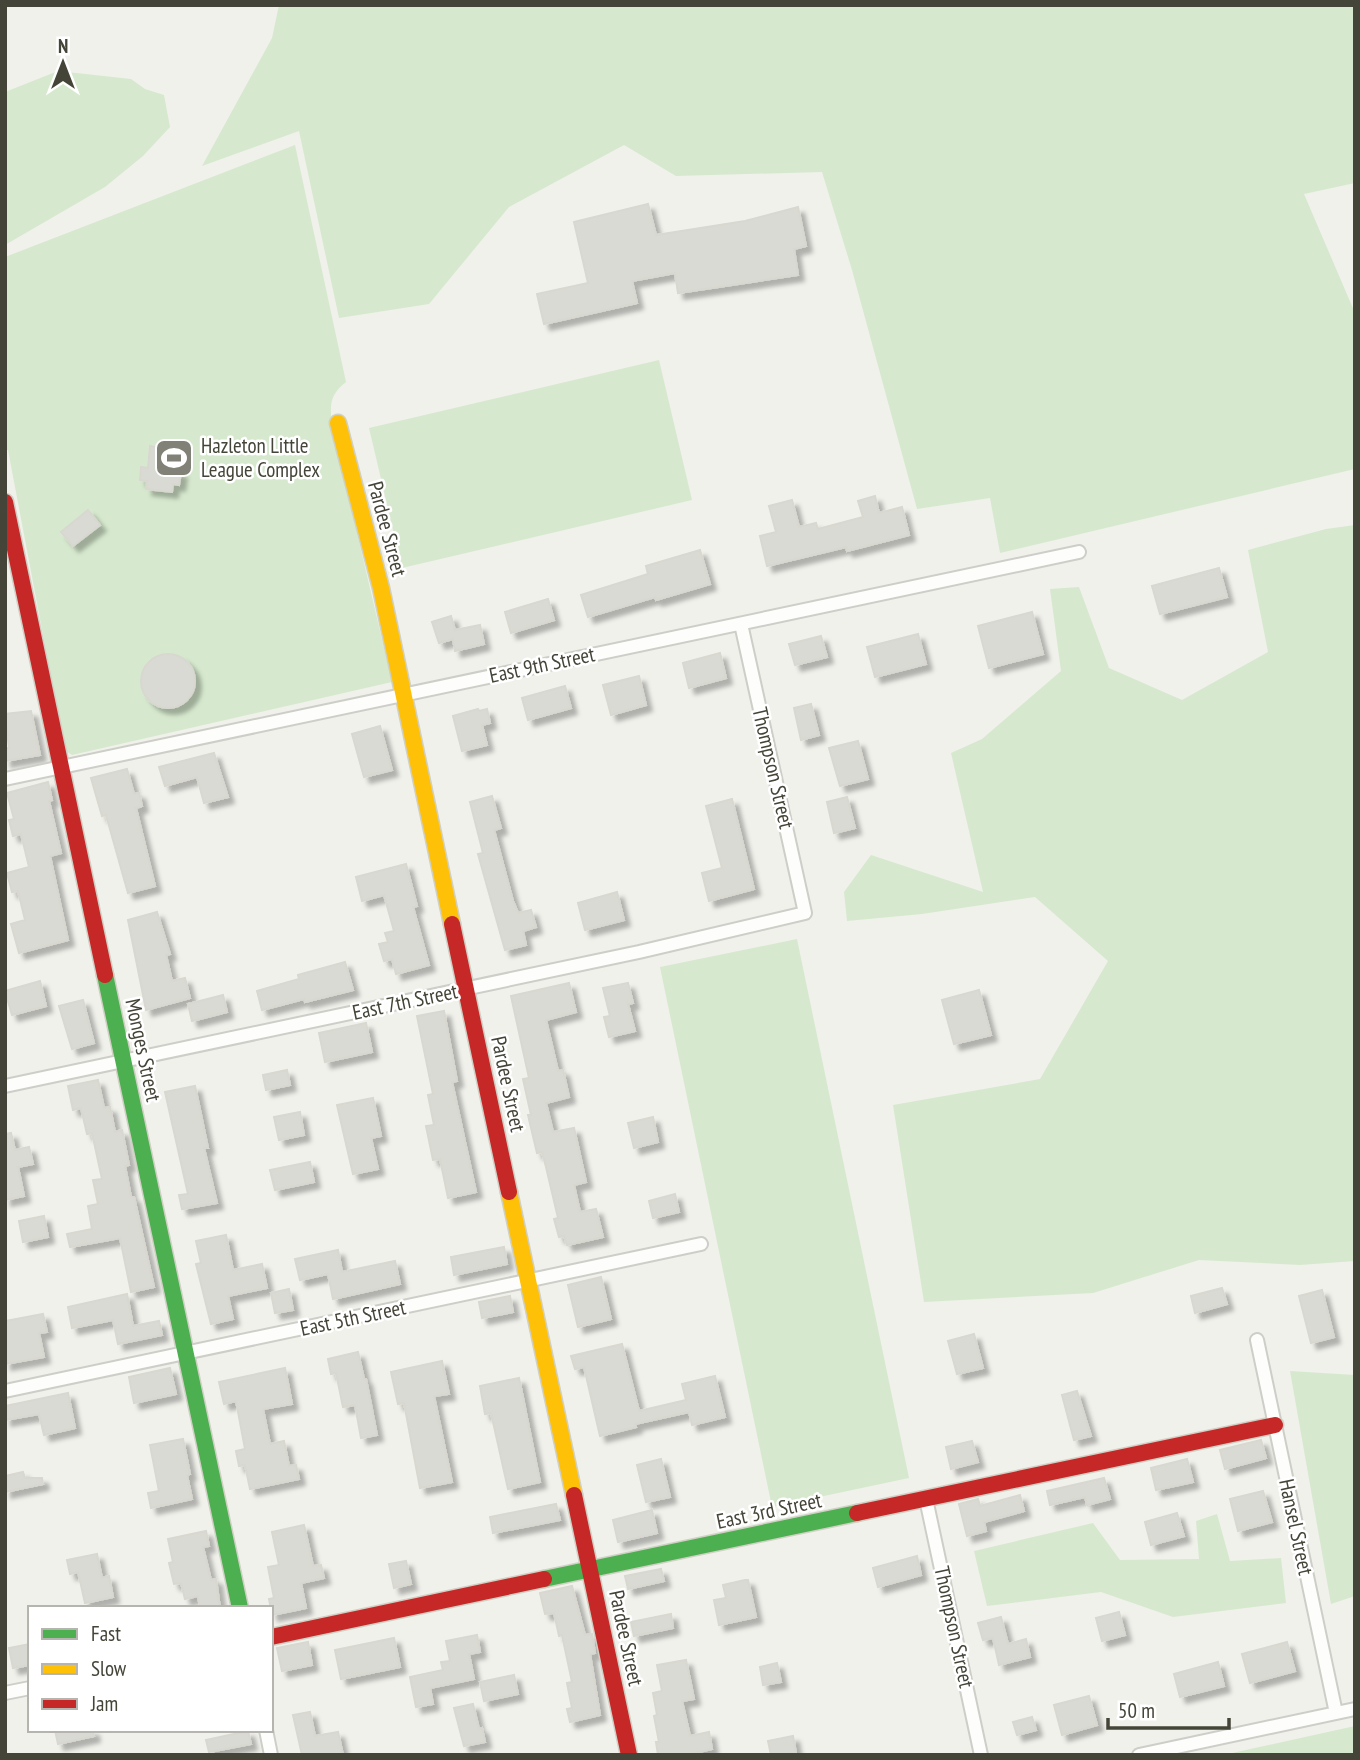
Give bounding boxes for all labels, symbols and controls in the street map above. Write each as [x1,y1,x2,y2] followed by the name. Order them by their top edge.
[28,28,98,98] north arrow
[58,34,68,58] text: N
[201,432,320,483] place label: Hazleton Little League Complex
[153,437,195,479] sports icon: Hazleton Little League Complex
[362,478,413,580] street label: Pardee Street
[487,640,597,689] street label: East 9th Street
[746,705,801,831] street label: Thompson Street
[350,977,460,1026] street label: East 7th Street
[119,996,168,1104] street label: Monges Street
[485,1034,532,1134] street label: Pardee Street
[298,1293,408,1342] street label: East 5th Street
[1273,1476,1320,1578] street label: Hansel Street
[714,1486,824,1535] street label: East 3rd Street
[928,1564,981,1690] street label: Thompson Street
[603,1588,650,1688] street label: Pardee Street
[28,1606,273,1732] legend
[91,1620,121,1647] text: Fast
[91,1655,127,1682] text: Slow
[1108,1686,1229,1730] scale bar
[90,1690,118,1717] text: Jam
[1118,1697,1155,1724] text: 50 m

